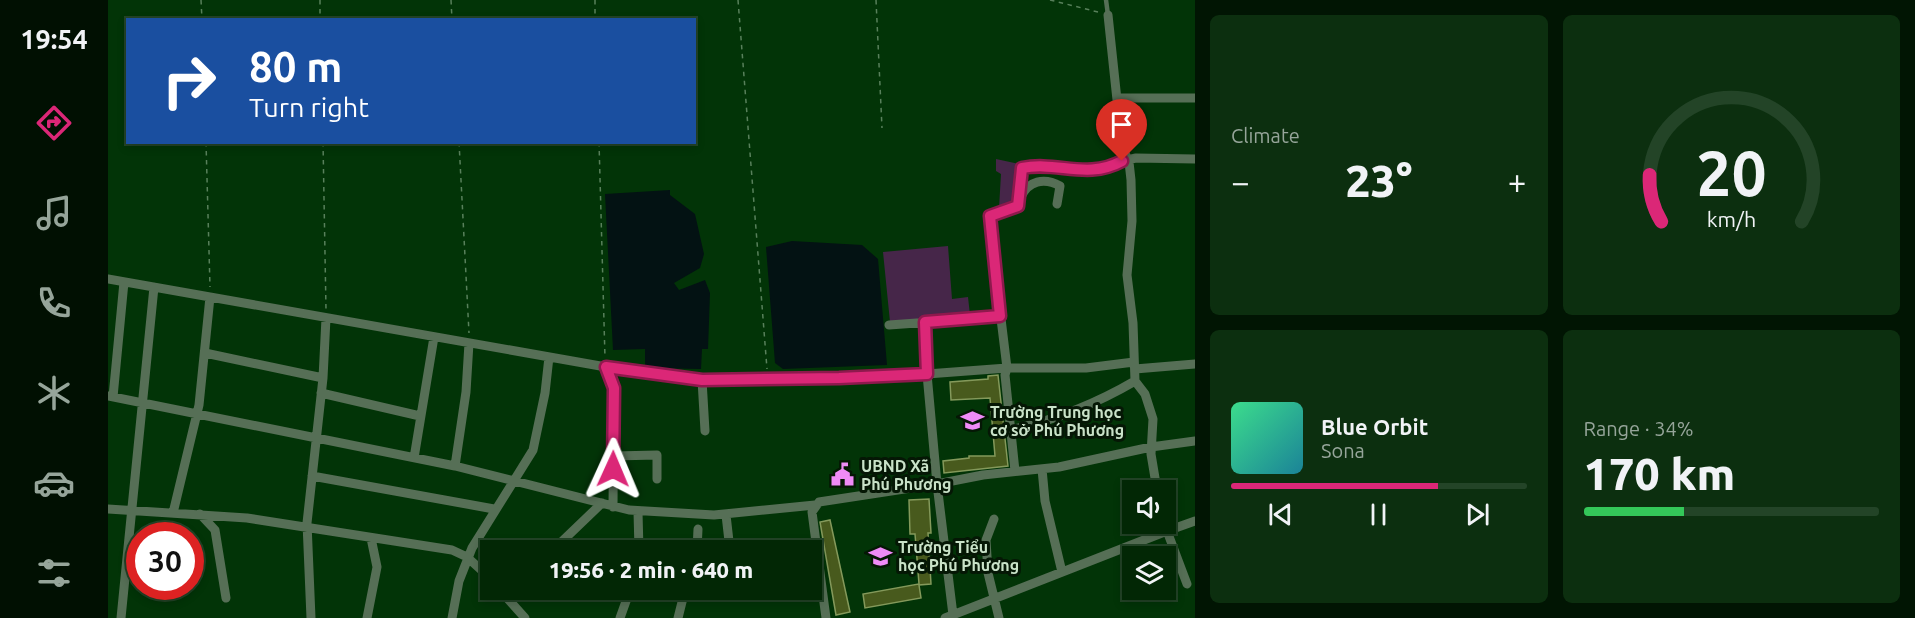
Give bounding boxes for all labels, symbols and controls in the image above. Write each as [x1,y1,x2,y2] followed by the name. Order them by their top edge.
[20,24,88,54] text: 19:54
[150,42,228,120] icon: right
[249,43,343,90] text: 80 m
[249,92,369,122] text: Turn right
[1096,99,1147,161] pin
[33,102,75,144] icon: directions
[1105,108,1138,141] icon: arrive
[1231,124,1300,147] text: Climate
[1696,138,1766,208] text: 20
[1345,155,1412,206] text: 23°
[1231,163,1250,200] text: −
[1508,163,1526,200] text: +
[33,192,75,234] icon: music
[1706,207,1756,231] text: km/h
[33,282,75,324] icon: phone
[33,372,75,414] icon: climate
[990,403,1124,439] place label: Trường Trung học cơ sở Phú Phương
[959,408,985,434] school or university icon: Trường Trung học cơ sở Phú Phương
[1321,414,1428,439] text: Blue Orbit
[1584,417,1694,440] text: Range · 34%
[581,437,645,501] position arrow
[1321,439,1365,462] text: Sona
[1584,448,1735,499] text: 170 km
[861,457,951,493] place label: UBND Xã Phú Phương
[33,462,75,504] icon: car
[830,462,856,488] public building icon: UBND Xã Phú Phương
[1122,480,1176,600] map controls
[1122,480,1176,534] button: sound
[1264,498,1297,531] icon: previous
[1362,498,1395,531] icon: pause
[1461,498,1494,531] icon: next
[126,522,204,600] speed limit sign: 30
[898,538,1019,574] place label: Trường Tiểu học Phú Phương
[867,543,893,569] school or university icon: Trường Tiểu học Phú Phương
[1122,546,1176,600] button: layers
[33,552,75,594] icon: filters
[549,557,753,582] text: 19:56 · 2 min · 640 m

